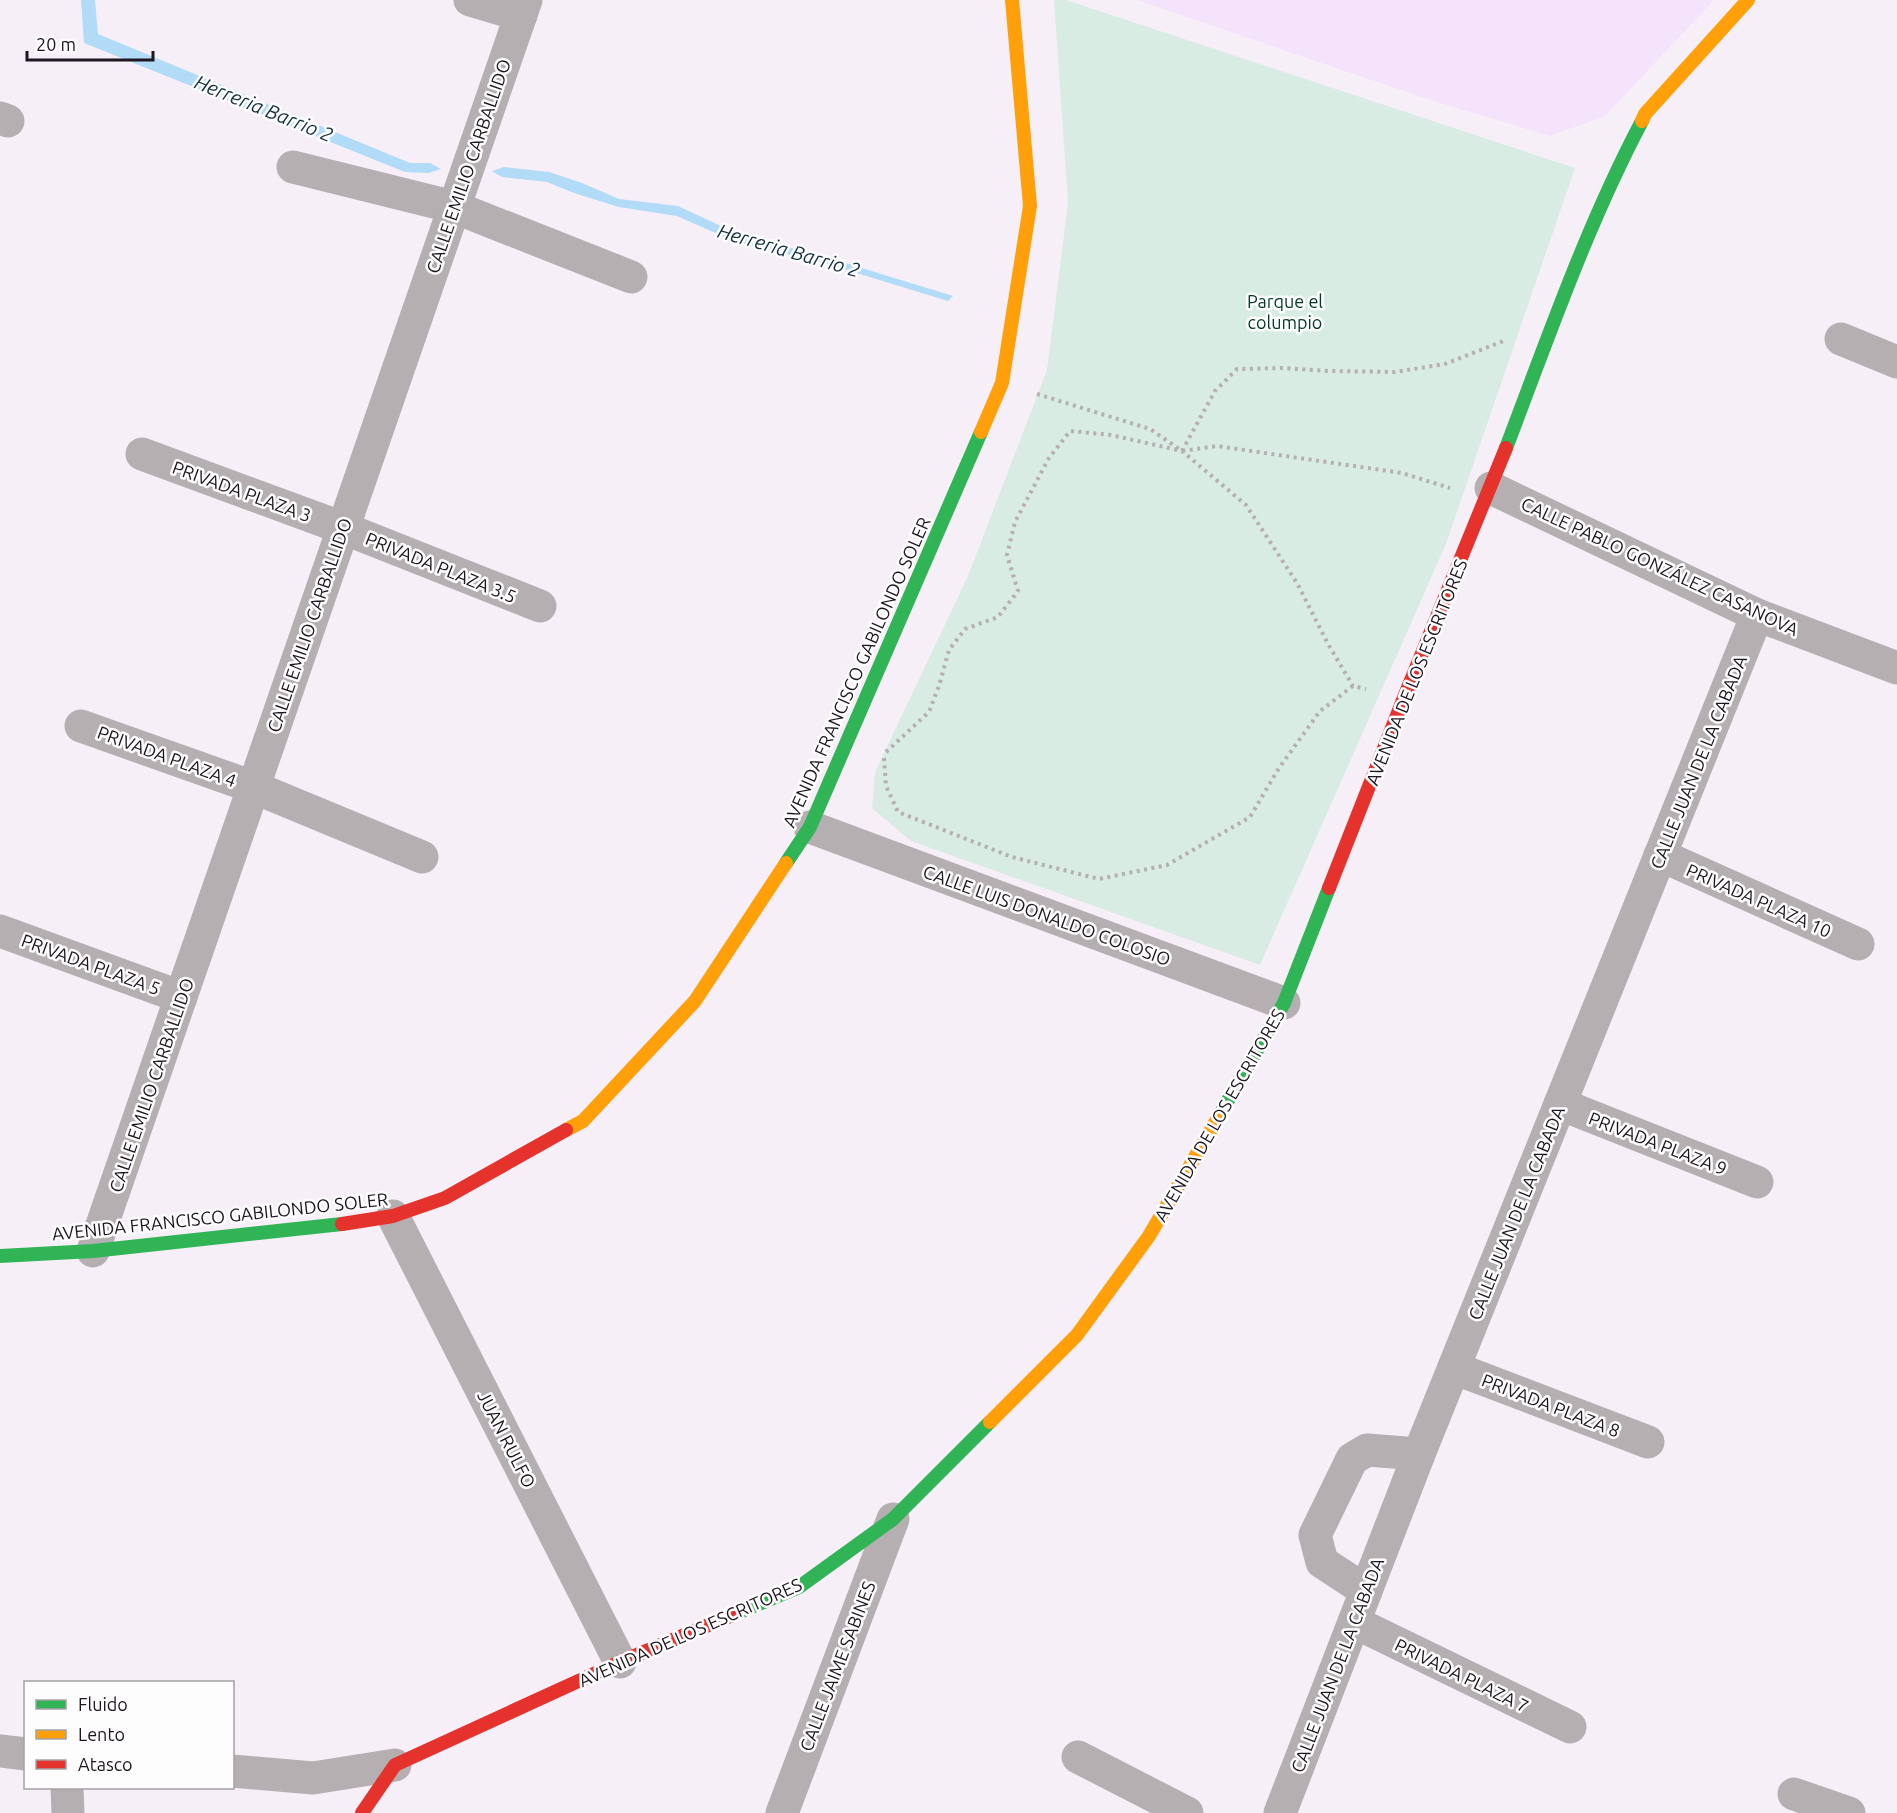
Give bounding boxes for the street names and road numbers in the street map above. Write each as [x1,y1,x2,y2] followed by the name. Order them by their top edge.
[422,56,514,276] street label: CALLE EMILIO CARBALLIDO
[170,457,314,525] street label: PRIVADA PLAZA 3
[1518,492,1802,639] street label: CALLE PABLO GONZÁLEZ CASANOVA
[778,514,934,830] street label: AVENIDA FRANCISCO GABILONDO SOLER
[263,515,355,735] street label: CALLE EMILIO CARBALLIDO
[363,528,519,606] street label: PRIVADA PLAZA 3.5
[1361,556,1471,788] street label: AVENIDA DE LOS ESCRITORES
[1646,652,1750,872] street label: CALLE JUAN DE LA CABADA
[95,722,239,790] street label: PRIVADA PLAZA 4
[1684,859,1834,941] street label: PRIVADA PLAZA 10
[921,861,1173,969] street label: CALLE LUIS DONALDO COLOSIO
[19,930,163,998] street label: PRIVADA PLAZA 5
[105,975,197,1195] street label: CALLE EMILIO CARBALLIDO
[1150,1005,1288,1225] street label: AVENIDA DE LOS ESCRITORES
[1464,1103,1568,1323] street label: CALLE JUAN DE LA CABADA
[1586,1107,1730,1179] street label: PRIVADA PLAZA 9
[51,1188,389,1244] street label: AVENIDA FRANCISCO GABILONDO SOLER
[1479,1369,1623,1441] street label: PRIVADA PLAZA 8
[474,1387,540,1491] street label: JUAN RULFO
[1287,1555,1387,1775] street label: CALLE JUAN DE LA CABADA
[575,1574,805,1690] street label: AVENIDA DE LOS ESCRITORES
[795,1578,879,1754] street label: CALLE JAIME SABINES
[1392,1634,1532,1716] street label: PRIVADA PLAZA 7

